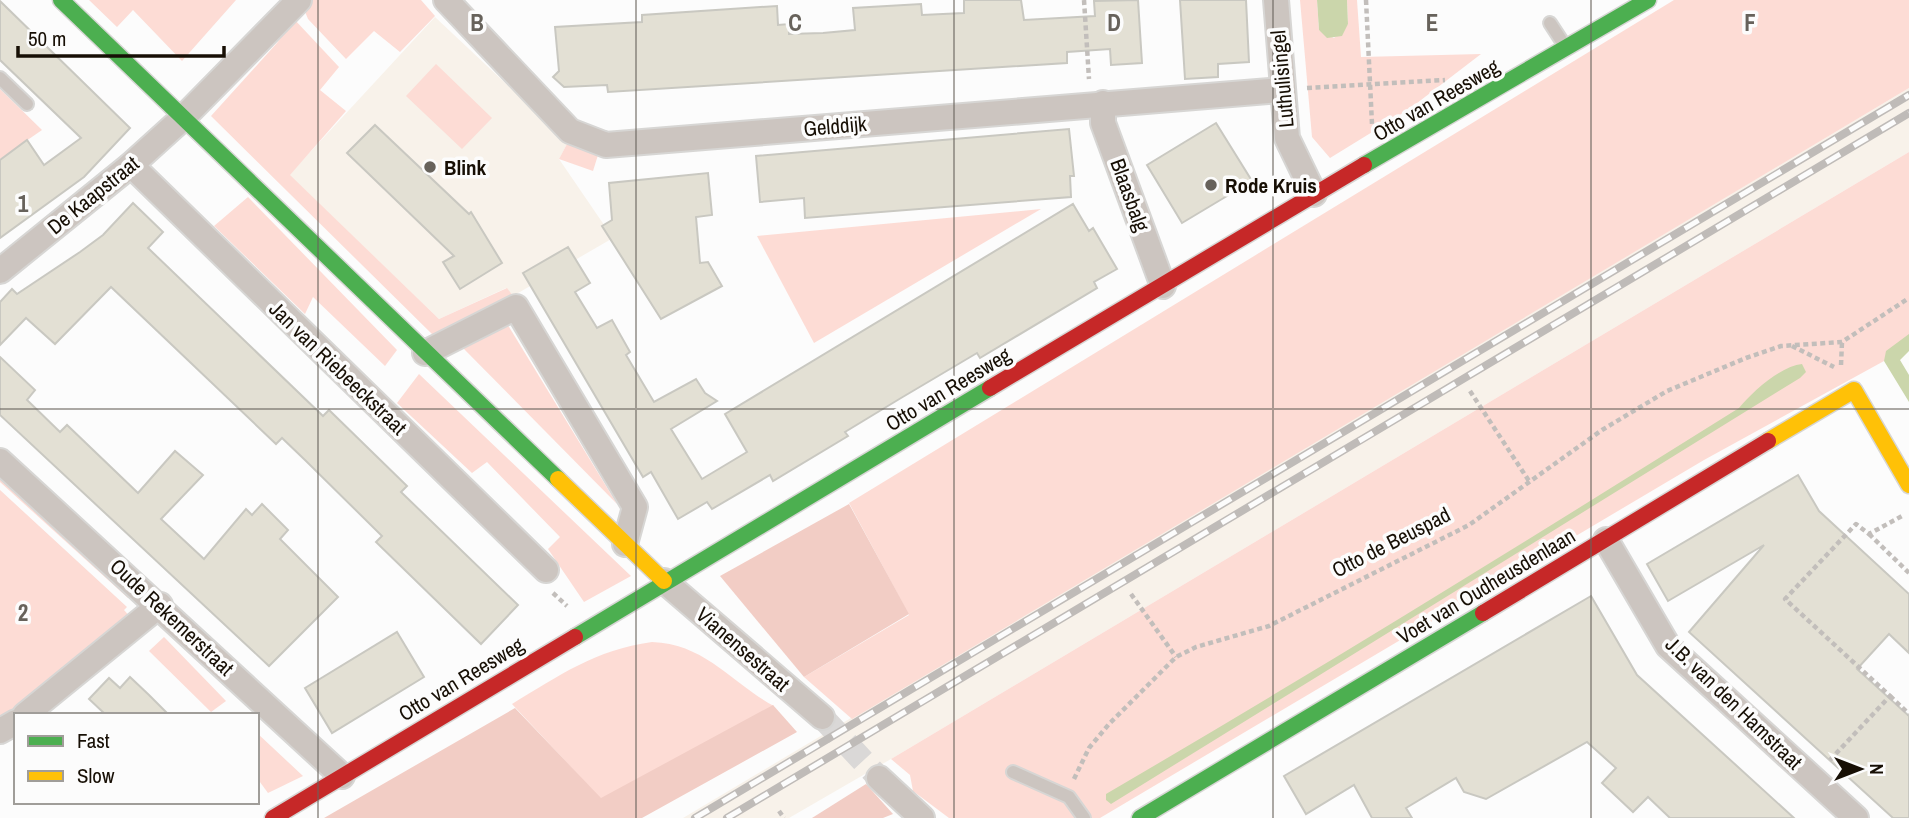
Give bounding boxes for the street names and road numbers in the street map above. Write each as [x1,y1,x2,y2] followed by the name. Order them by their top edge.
[1263,29,1301,129] street label: Luthulisingel
[1367,52,1505,148] street label: Otto van Reesweg
[802,109,868,143] street label: Gelddijk
[41,149,145,241] street label: De Kaapstraat
[1103,155,1157,236] street label: Blaasbalg
[263,295,413,441] street label: Jan van Riebeeckstraat
[880,340,1017,438] street label: Otto van Reesweg
[1327,500,1455,584] street label: Otto de Beuspad
[1392,521,1580,651] street label: Voet van Oudheusdenlaan
[104,552,240,682] street label: Oude Rekemerstraat
[690,600,796,698] street label: Vianensestraat
[393,630,530,728] street label: Otto van Reesweg
[1659,630,1809,776] street label: J.B. van den Hamstraat

